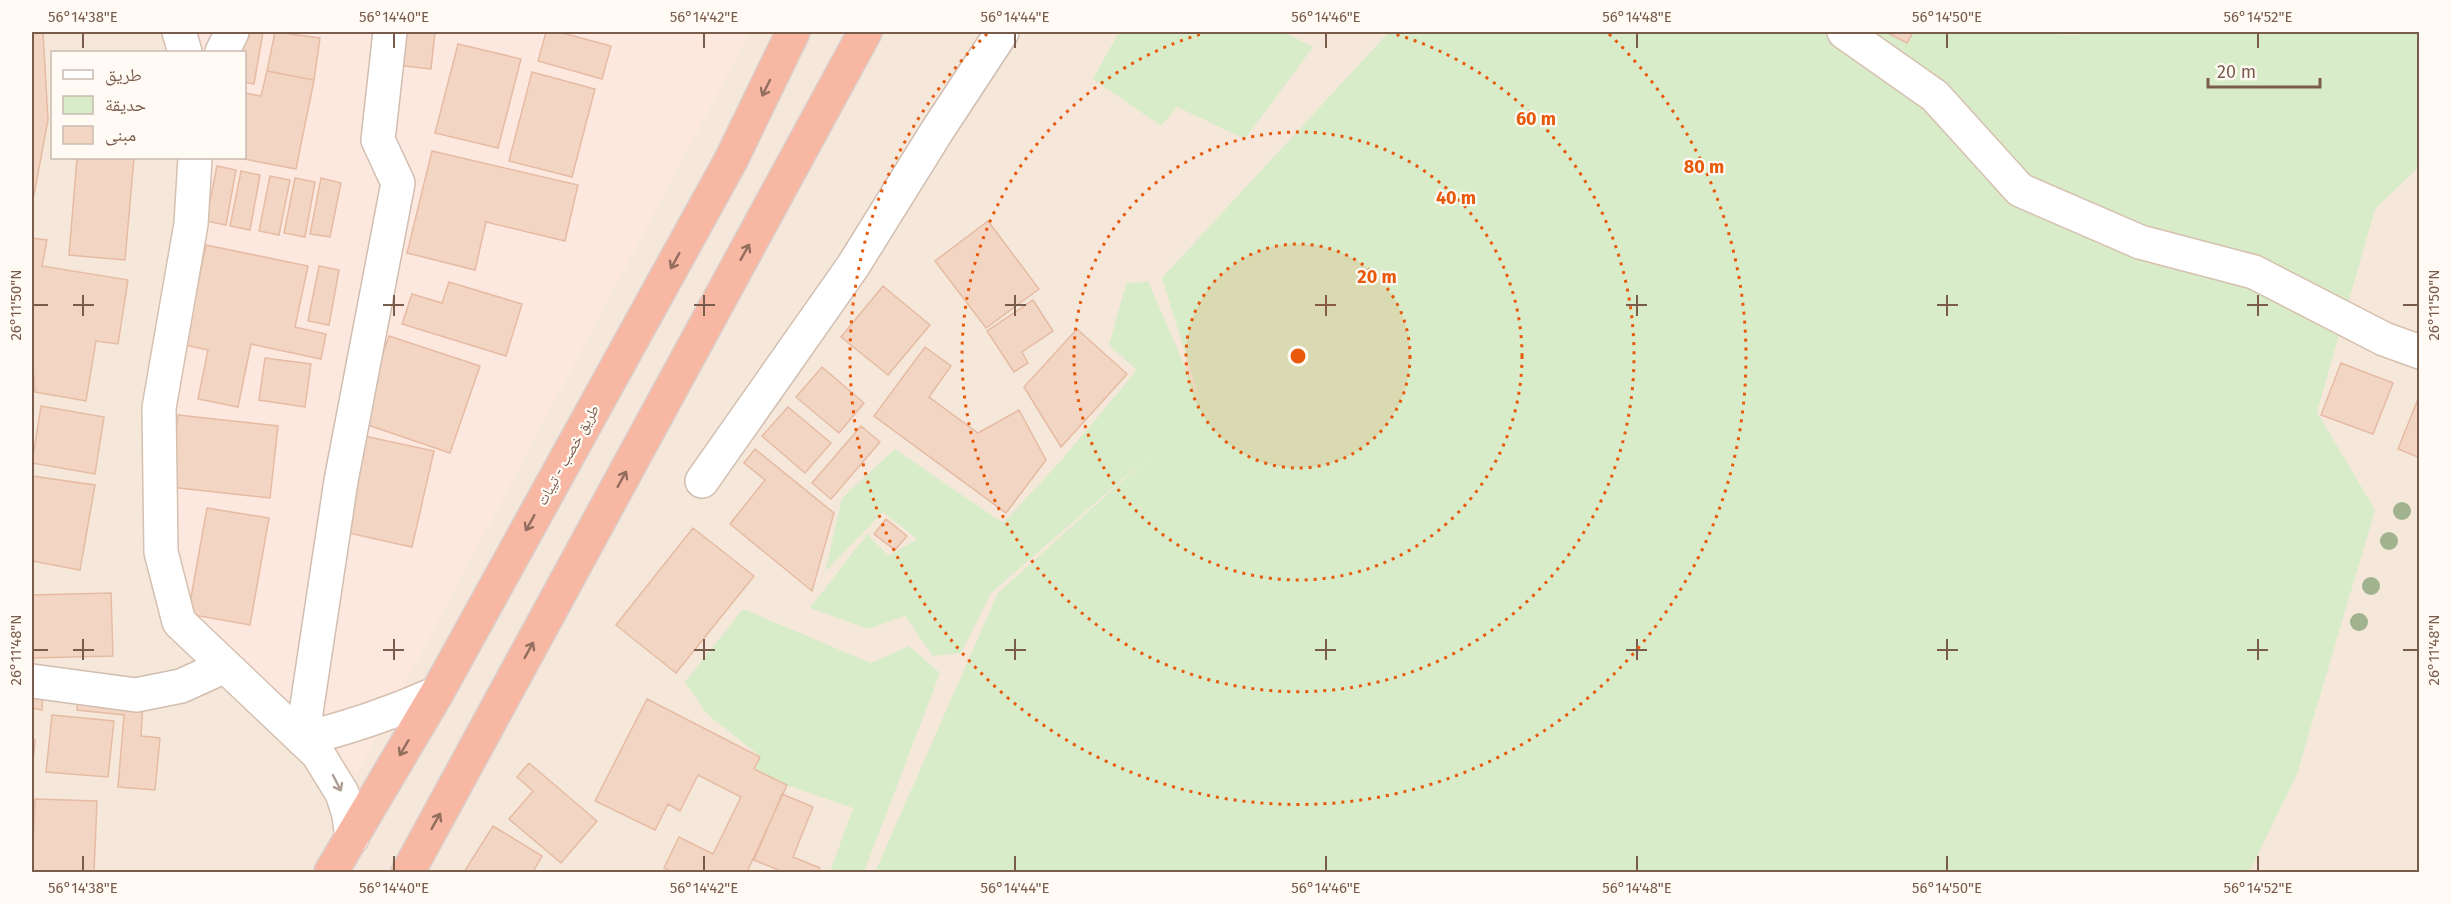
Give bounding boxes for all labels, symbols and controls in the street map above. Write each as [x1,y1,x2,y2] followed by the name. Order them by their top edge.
[48,8,118,26] text: 56°14'38"E
[359,8,429,26] text: 56°14'40"E
[670,8,738,26] text: 56°14'42"E
[981,8,1049,26] text: 56°14'44"E
[1291,8,1361,26] text: 56°14'46"E
[1602,8,1672,26] text: 56°14'48"E
[1912,8,1982,26] text: 56°14'50"E
[2224,8,2293,26] text: 56°14'52"E
[51,51,246,159] legend
[2208,51,2320,89] scale bar
[2217,61,2256,83] text: 20 m
[105,64,142,86] text: طريق
[759,79,771,97] one-way arrow
[105,94,146,116] text: حديقة
[1516,108,1556,130] text: 60 m
[105,124,136,146] text: مبنى
[1684,156,1724,178] text: 80 m
[1436,187,1476,209] text: 40 m
[739,244,751,261] one-way arrow
[669,251,680,269] one-way arrow
[1357,266,1397,288] text: 20 m
[7,269,25,341] text: 26°11'50"N
[2425,269,2443,341] text: 26°11'50"N
[1288,346,1308,366] centre of rings
[533,401,604,509] street label: طريق خصب - تيبات
[617,470,628,488] one-way arrow
[524,514,536,531] one-way arrow
[7,615,25,685] text: 26°11'48"N
[2425,615,2443,685] text: 26°11'48"N
[523,642,535,659] one-way arrow
[398,739,410,756] one-way arrow
[332,774,343,792] one-way arrow
[430,813,442,830] one-way arrow
[48,879,118,897] text: 56°14'38"E
[359,879,429,897] text: 56°14'40"E
[670,879,738,897] text: 56°14'42"E
[981,879,1049,897] text: 56°14'44"E
[1291,879,1361,897] text: 56°14'46"E
[1602,879,1672,897] text: 56°14'48"E
[1912,879,1982,897] text: 56°14'50"E
[2224,879,2293,897] text: 56°14'52"E

